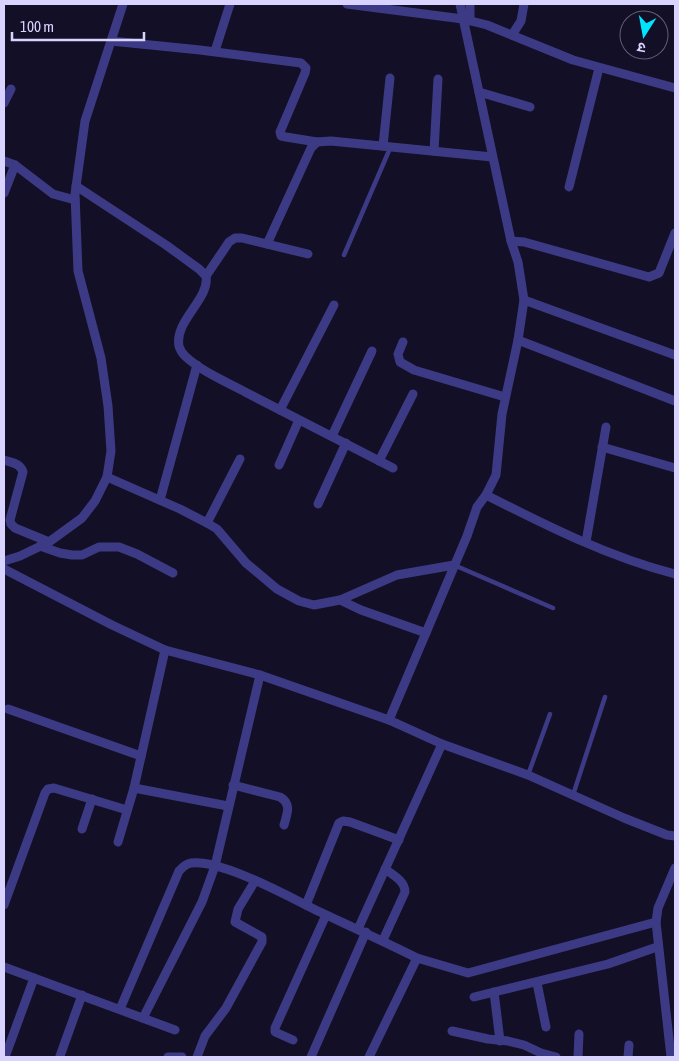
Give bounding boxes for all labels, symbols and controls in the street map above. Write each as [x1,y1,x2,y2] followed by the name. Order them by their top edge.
[12,10,145,42] scale bar
[619,10,669,60] north arrow
[20,18,54,35] text: 100 m
[635,39,647,56] text: उ

